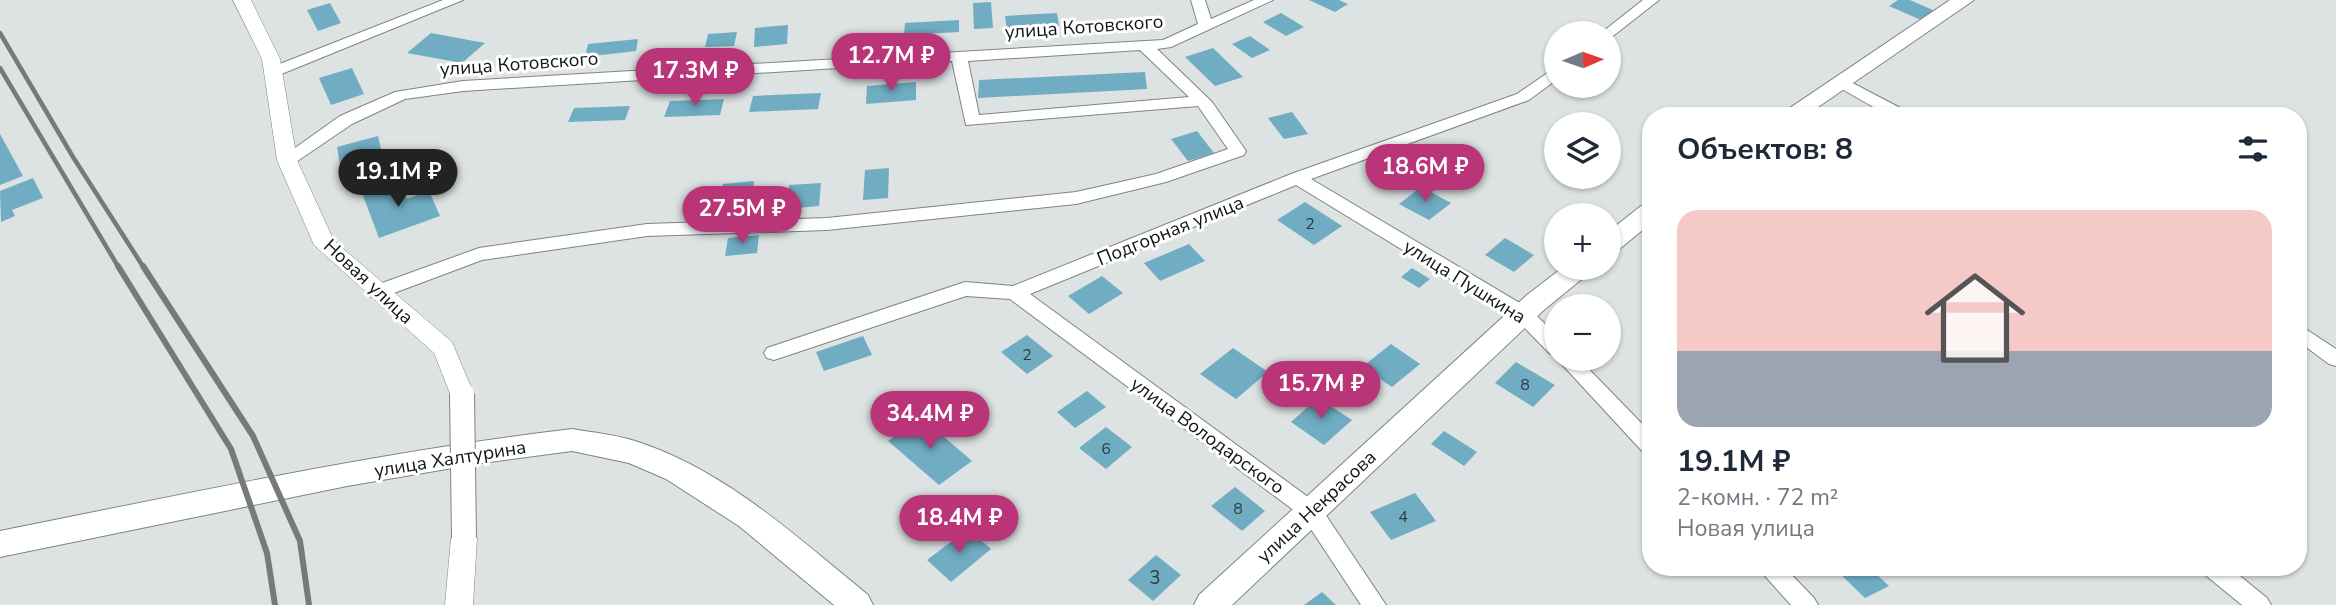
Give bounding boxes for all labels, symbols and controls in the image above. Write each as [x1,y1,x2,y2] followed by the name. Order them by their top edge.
[1004,8,1164,46] street label: улица Котовского
[1544,21,1620,98] north arrow
[1544,21,1621,371] map controls
[826,34,956,93] pin: 12.7M ₽
[847,40,935,71] text: 12.7M ₽
[439,45,599,83] street label: улица Котовского
[630,48,760,108] pin: 17.3M ₽
[651,55,739,86] text: 17.3M ₽
[1544,112,1621,189] button: layers
[1677,129,1853,170] text: Объектов: 8
[2234,130,2272,168] icon: filters
[1360,144,1490,204] pin: 18.6M ₽
[333,150,463,209] pin: 19.1M ₽
[1381,151,1469,182] text: 18.6M ₽
[354,156,442,187] text: 19.1M ₽
[677,187,807,246] pin: 27.5M ₽
[1093,190,1248,272] street label: Подгорная улица
[698,193,786,224] text: 27.5M ₽
[1544,203,1621,280] button: +
[1305,213,1315,235] house number: 2
[318,233,419,330] street label: Новая улица
[1398,234,1531,330] street label: улица Пушкина
[1912,255,2038,381] icon: home
[1544,294,1621,371] button: −
[1022,344,1032,366] house number: 2
[1256,362,1386,421] pin: 15.7M ₽
[1277,368,1365,399] text: 15.7M ₽
[1125,371,1290,501] street label: улица Володарского
[1520,374,1530,396] house number: 8
[865,392,995,451] pin: 34.4M ₽
[886,398,974,429] text: 34.4M ₽
[372,434,528,484] street label: улица Халтурина
[1101,438,1111,460] house number: 6
[1677,441,1791,482] text: 19.1M ₽
[1251,445,1382,569] street label: улица Некрасова
[1677,482,1839,513] text: 2-комн. · 72 m²
[894,496,1024,555] pin: 18.4M ₽
[1233,498,1243,520] house number: 8
[915,502,1003,533] text: 18.4M ₽
[1398,506,1408,528] house number: 4
[1677,513,1815,544] text: Новая улица
[1149,565,1161,591] house number: 3

